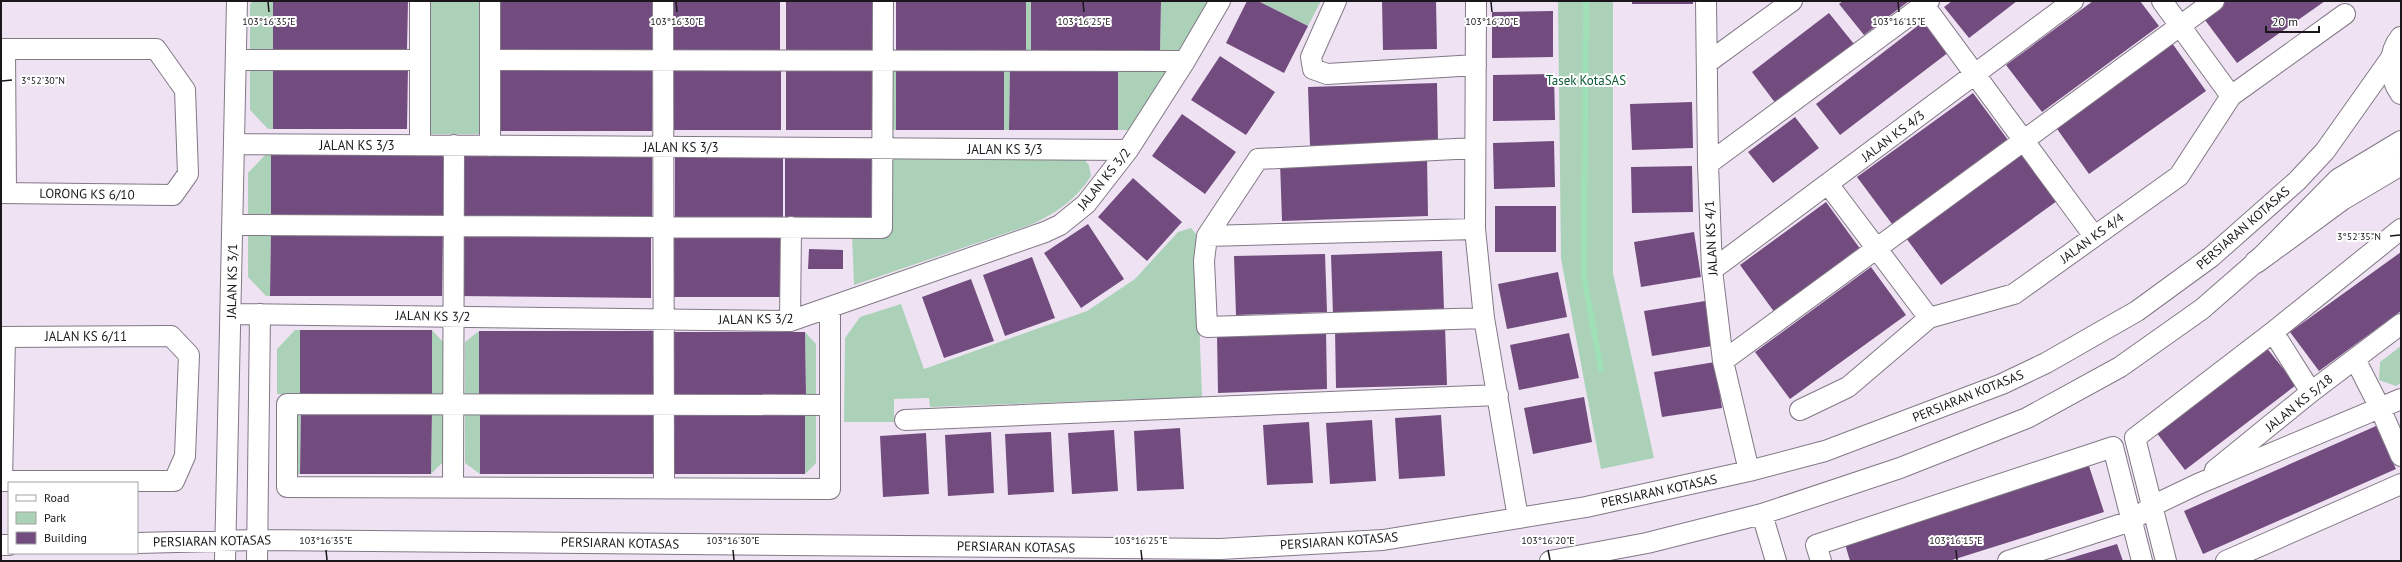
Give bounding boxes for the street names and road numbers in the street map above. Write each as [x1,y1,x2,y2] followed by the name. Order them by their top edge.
[1857,107,1928,166] street label: JALAN KS 4/3
[318,137,395,154] street label: JALAN KS 3/3
[642,139,719,156] street label: JALAN KS 3/3
[966,141,1043,158] street label: JALAN KS 3/3
[1073,144,1134,214] street label: JALAN KS 3/2
[2193,183,2293,273] street label: PERSIARAN KOTASAS
[39,185,135,203] street label: LORONG KS 6/10
[1701,200,1722,277] street label: JALAN KS 4/1
[2056,209,2127,268] street label: JALAN KS 4/4
[223,243,241,320] street label: JALAN KS 3/1
[394,307,471,325] street label: JALAN KS 3/2
[717,310,794,328] street label: JALAN KS 3/2
[44,328,127,345] street label: JALAN KS 6/11
[1910,366,2026,426] street label: PERSIARAN KOTASAS
[2261,371,2336,436] street label: JALAN KS 5/18
[1599,470,1719,512] street label: PERSIARAN KOTASAS
[1279,528,1399,554] street label: PERSIARAN KOTASAS
[153,531,271,551] street label: PERSIARAN KOTASAS
[561,533,679,553] street label: PERSIARAN KOTASAS
[957,537,1075,557] street label: PERSIARAN KOTASAS

